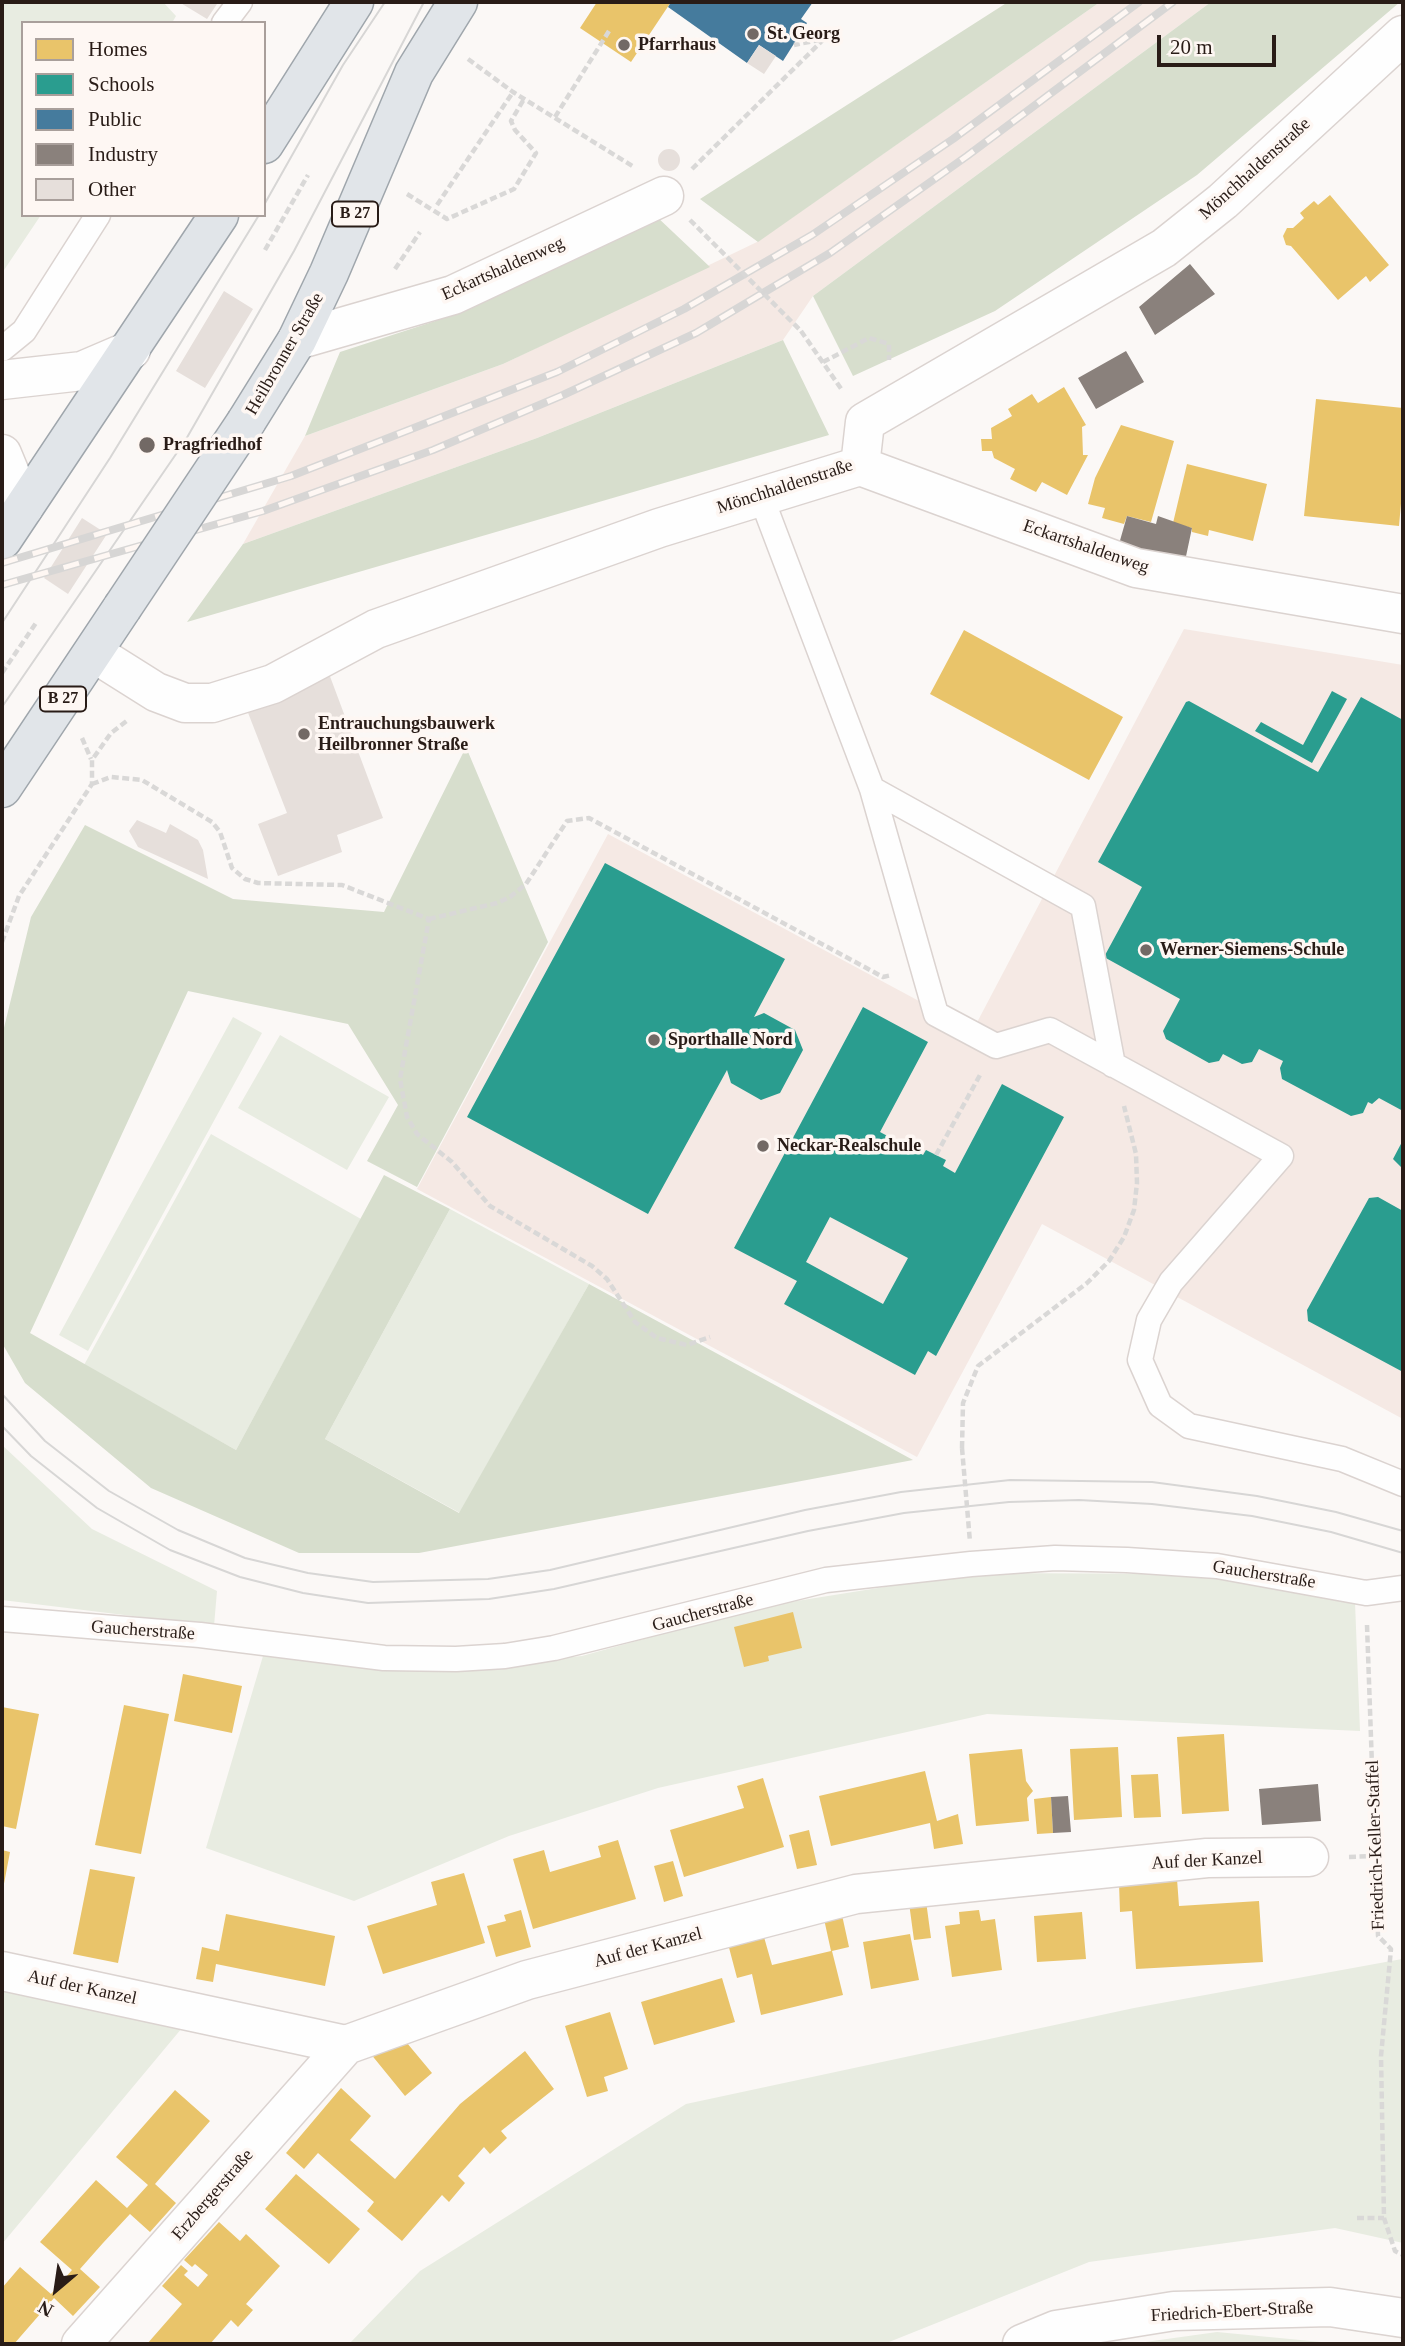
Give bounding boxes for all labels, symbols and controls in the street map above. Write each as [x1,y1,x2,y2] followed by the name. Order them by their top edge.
[21,21,266,217] legend
[1160,21,1279,65] scale bar
[767,23,840,45] place label: St. Georg
[745,26,761,42] marker: St. Georg
[638,34,716,56] place label: Pfarrhaus
[1170,35,1213,59] text: 20 m
[88,37,148,61] text: Homes
[616,37,632,53] marker: Pfarrhaus
[88,72,155,96] text: Schools
[88,107,142,131] text: Public
[1195,113,1315,225] street label: Mönchhaldenstraße
[88,142,158,166] text: Industry
[88,177,136,201] text: Other
[332,202,378,227] road number: B 27
[438,232,568,306] street label: Eckartshaldenweg
[241,289,329,419] street label: Heilbronner Straße
[163,434,262,456] place label: Pragfriedhof
[137,435,157,455] marker: Pragfriedhof
[714,455,856,519] street label: Mönchhaldenstraße
[1020,515,1152,579] street label: Eckartshaldenweg
[40,686,86,712] road number: B 27
[318,713,495,756] place label: Entrauchungsbauwerk Heilbronner Straße
[296,726,312,742] marker: Entrauchungsbauwerk Heilbronner Straße
[1160,939,1344,961] place label: Werner-Siemens-Schule
[1138,942,1154,958] marker: Werner-Siemens-Schule
[668,1029,793,1051] place label: Sporthalle Nord
[646,1032,662,1048] marker: Sporthalle Nord
[777,1135,921,1157] place label: Neckar-Realschule
[755,1138,771,1154] marker: Neckar-Realschule
[1211,1556,1317,1594] street label: Gaucherstraße
[650,1589,756,1637] street label: Gaucherstraße
[90,1617,196,1645] street label: Gaucherstraße
[1362,1760,1390,1930] street label: Friedrich-Keller-Staffel
[1151,1847,1263,1875] street label: Auf der Kanzel
[592,1923,704,1973] street label: Auf der Kanzel
[25,1966,139,2010] street label: Auf der Kanzel
[168,2145,258,2245] street label: Erzbergerstraße
[21,2255,91,2325] north arrow
[34,2296,57,2321] text: N
[1150,2297,1314,2327] street label: Friedrich-Ebert-Straße

